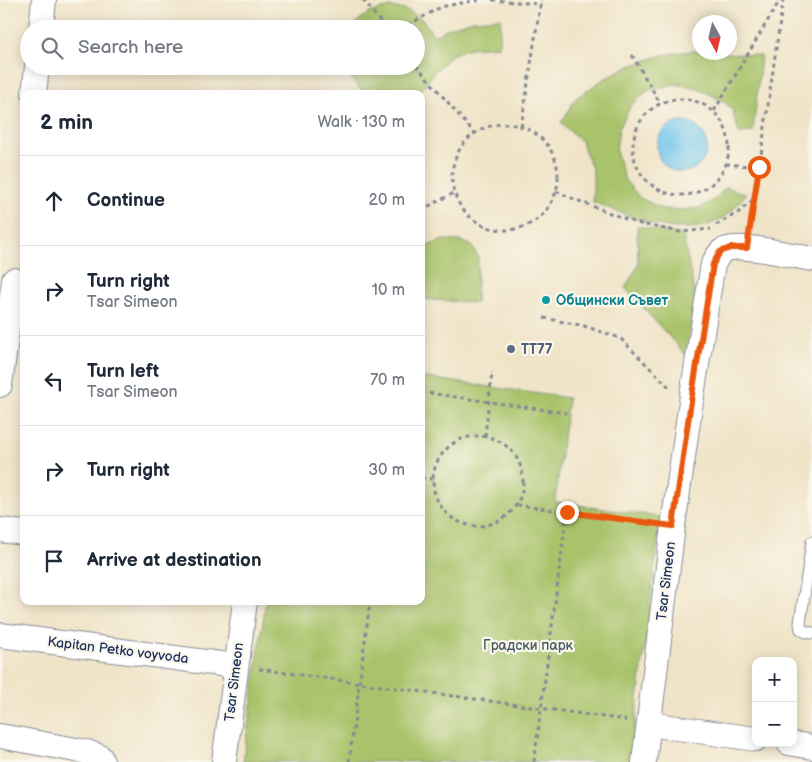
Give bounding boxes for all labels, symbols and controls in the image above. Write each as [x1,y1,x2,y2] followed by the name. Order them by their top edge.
[692,15,737,60] north arrow
[20,20,425,75] search box
[38,34,66,62] icon: search
[78,36,183,59] text: Search here
[40,110,93,135] text: 2 min
[317,113,405,132] text: Walk · 130 m
[748,156,771,179] route start
[40,187,68,215] icon: ahead
[87,189,165,212] text: Continue
[369,191,405,210] text: 20 m
[87,270,170,293] text: Turn right
[40,277,68,305] icon: right
[372,281,405,300] text: 10 m
[556,292,668,309] place label: Общински Съвет
[87,293,178,312] text: Tsar Simeon
[540,294,552,306] marker: Общински Съвет
[521,341,553,358] place label: TT77
[505,343,517,355] marker: TT77
[87,360,159,383] text: Turn left
[40,367,68,395] icon: left
[370,371,405,390] text: 70 m
[87,383,178,402] text: Tsar Simeon
[40,457,68,485] icon: right
[87,459,170,482] text: Turn right
[368,461,405,480] text: 30 m
[556,501,579,524] route end
[653,541,679,621] street label: Tsar Simeon
[40,547,68,575] icon: arrive
[87,549,262,572] text: Arrive at destination
[46,633,190,667] street label: Kapitan Petko voyvoda
[483,637,574,654] park label: Градски парк
[221,642,247,722] street label: Tsar Simeon
[752,657,797,747] map controls
[752,657,797,702] button: +
[752,702,797,747] button: −

